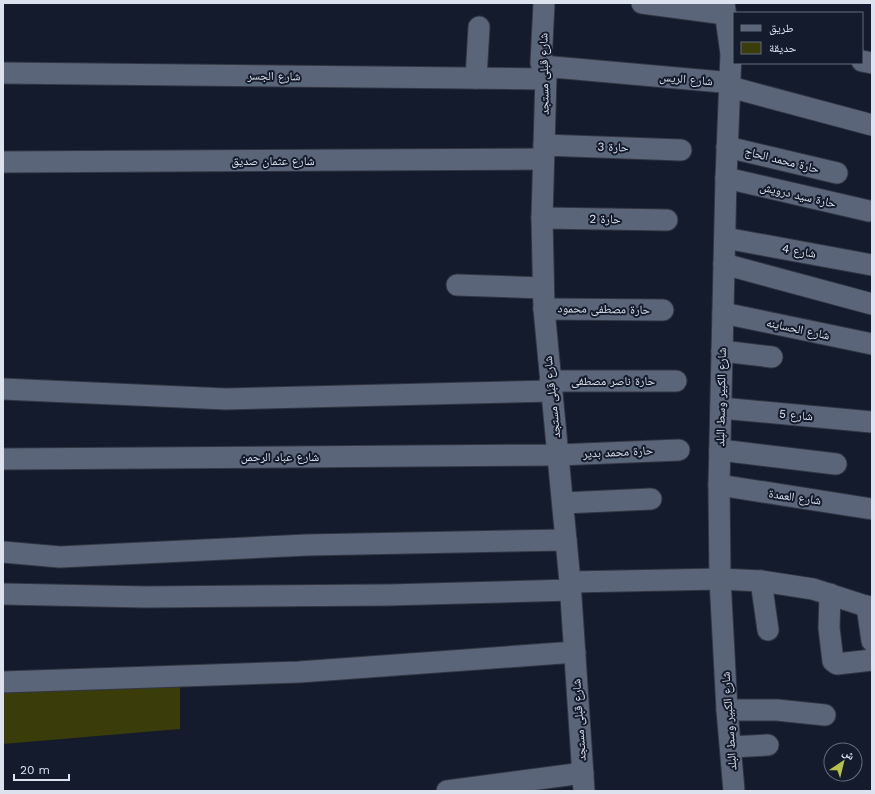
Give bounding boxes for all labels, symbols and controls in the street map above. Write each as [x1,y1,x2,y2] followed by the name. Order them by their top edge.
[733,12,863,64] legend
[769,21,794,35] text: طريق
[536,33,553,115] street label: شارع قبلى مستجد
[769,41,797,55] text: حديقة
[246,69,301,84] street label: شارع الجسر
[659,70,713,89] street label: شارع الريس
[597,139,629,155] street label: حارة 3
[743,144,821,176] street label: حارة محمد الحاج
[231,154,315,169] street label: شارع عثمان صديق
[758,179,838,211] street label: حارة سيد درويش
[589,212,621,226] street label: حارة 2
[781,241,817,262] street label: شارع 4
[558,301,651,317] street label: حارة مصطفى محمود
[765,315,831,344] street label: شارع الحساينه
[713,347,730,447] street label: شارع الكبير وسط البلد
[541,355,564,439] street label: شارع قبلى مستجد
[571,374,655,388] street label: حارة ناصر مصطفى
[778,407,814,424] street label: شارع 5
[581,443,654,461] street label: حارة محمد بدير
[241,450,319,465] street label: شارع عباد الرحمن
[768,486,822,509] street label: شارع العمدة
[719,671,740,771] street label: شارع الكبير وسط البلد
[569,678,590,761] street label: شارع قبلى مستجد
[823,742,863,782] north arrow
[839,746,857,764] text: ش
[14,756,69,782] scale bar
[20,763,50,777] text: 20 m

